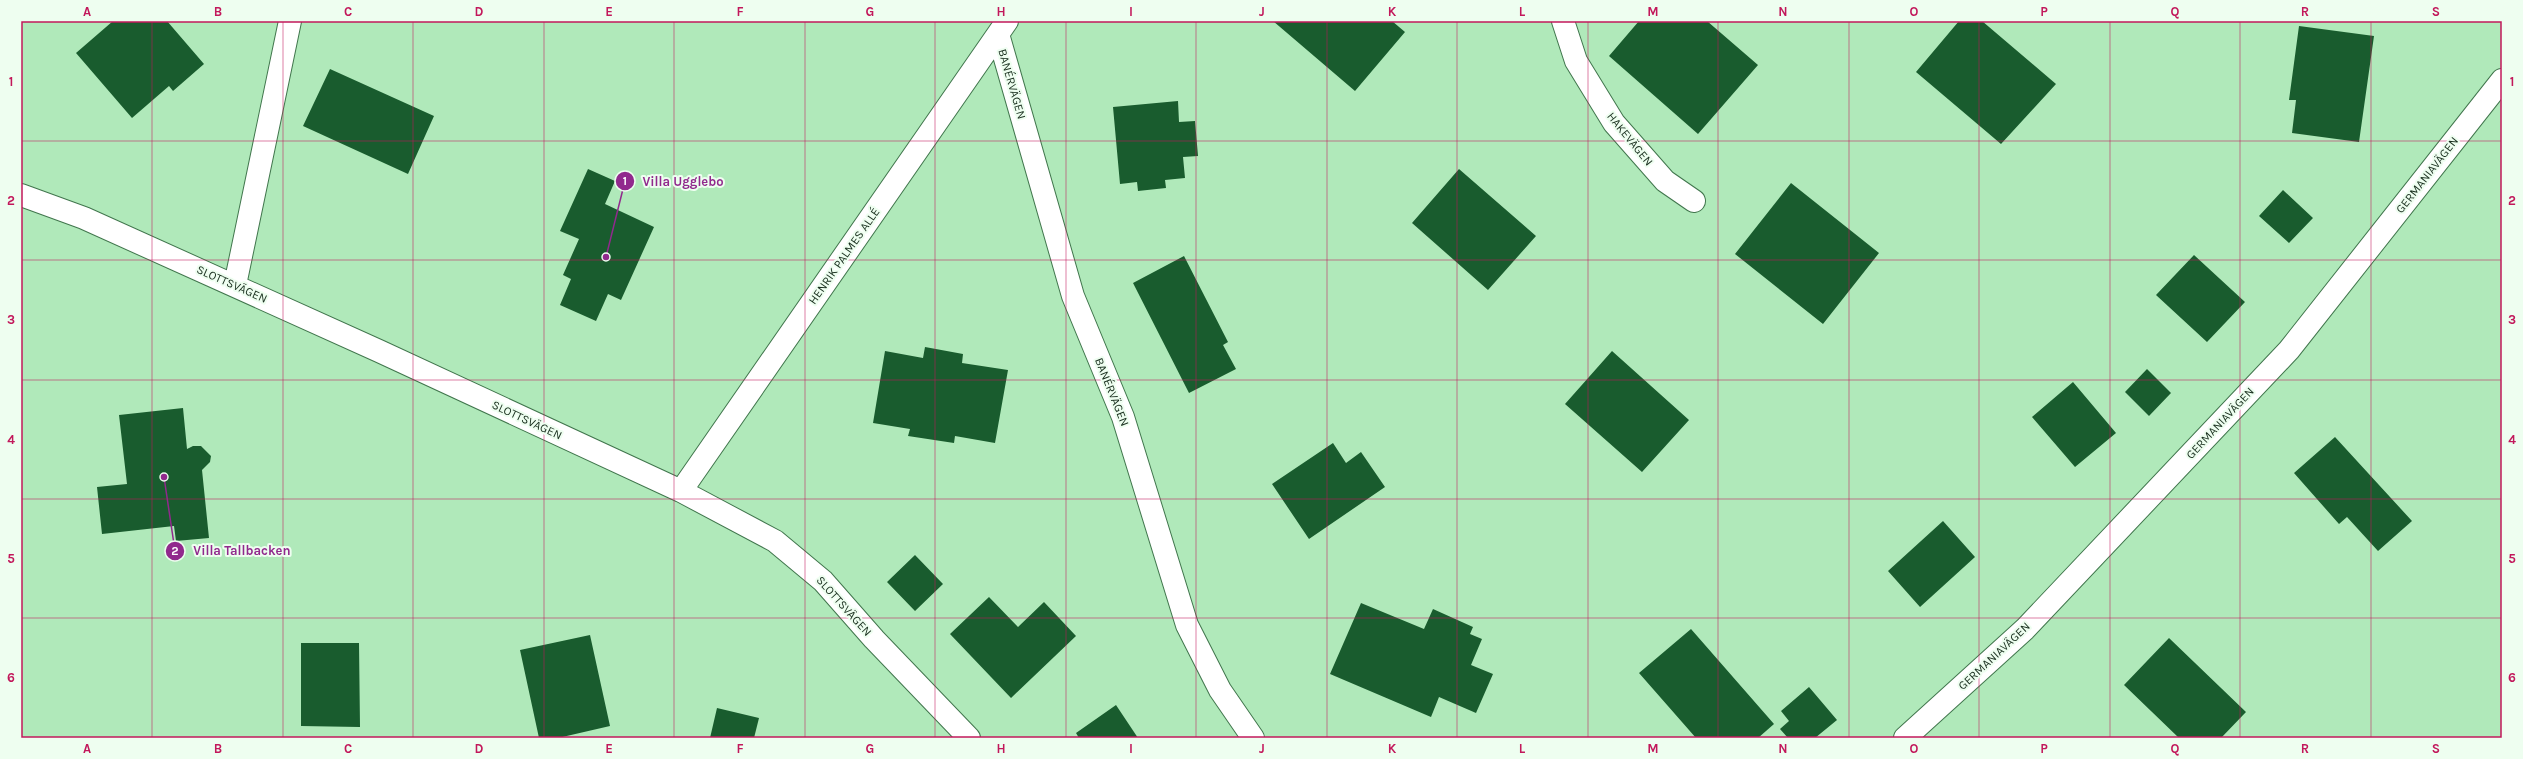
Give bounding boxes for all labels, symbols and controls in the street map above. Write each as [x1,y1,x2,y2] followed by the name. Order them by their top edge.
[83,4,91,19] text: A
[214,4,222,19] text: B
[344,4,352,19] text: C
[475,4,484,19] text: D
[605,4,613,19] text: E
[736,4,744,19] text: F
[866,4,874,19] text: G
[996,4,1006,19] text: H
[1129,4,1133,19] text: I
[1259,4,1265,19] text: J
[1388,4,1397,19] text: K
[1519,4,1526,19] text: L
[1647,4,1659,19] text: M
[1778,4,1788,19] text: N
[1910,4,1919,19] text: O
[2040,4,2048,19] text: P
[2171,4,2180,19] text: Q
[2301,4,2309,19] text: R
[2432,4,2440,19] text: S
[995,47,1030,121] street label: BANÉRVÄGEN
[9,74,13,89] text: 1
[2510,74,2514,89] text: 1
[1604,109,1656,169] street label: HAKEVÄGEN
[2393,134,2461,216] street label: GERMANIAVÄGEN
[615,169,732,194] callout: Villa Ugglebo
[623,174,627,188] text: 1
[642,174,724,189] text: Villa Ugglebo
[7,193,15,208] text: 2
[2508,193,2516,208] text: 2
[805,205,883,307] street label: HENRIK PALMES ALLÉ
[195,262,269,306] street label: SLOTTSVÄGEN
[7,312,15,327] text: 3
[2508,312,2516,327] text: 3
[1092,355,1133,428] street label: BANÉRVÄGEN
[2183,384,2257,462] street label: GERMANIAVÄGEN
[490,398,564,442] street label: SLOTTSVÄGEN
[7,432,15,447] text: 4
[2508,432,2516,447] text: 4
[165,538,299,563] callout: Villa Tallbacken
[193,543,291,558] text: Villa Tallbacken
[171,544,179,558] text: 2
[7,551,15,566] text: 5
[2508,551,2516,566] text: 5
[813,573,875,639] street label: SLOTTSVÄGEN
[1955,619,2033,693] street label: GERMANIAVÄGEN
[7,670,15,685] text: 6
[2508,670,2516,685] text: 6
[83,741,91,756] text: A
[214,741,222,756] text: B
[344,741,352,756] text: C
[475,741,484,756] text: D
[605,741,613,756] text: E
[736,741,744,756] text: F
[866,741,874,756] text: G
[996,741,1006,756] text: H
[1129,741,1133,756] text: I
[1259,741,1265,756] text: J
[1388,741,1397,756] text: K
[1519,741,1526,756] text: L
[1647,741,1659,756] text: M
[1778,741,1788,756] text: N
[1910,741,1919,756] text: O
[2040,741,2048,756] text: P
[2171,741,2180,756] text: Q
[2301,741,2309,756] text: R
[2432,741,2440,756] text: S

